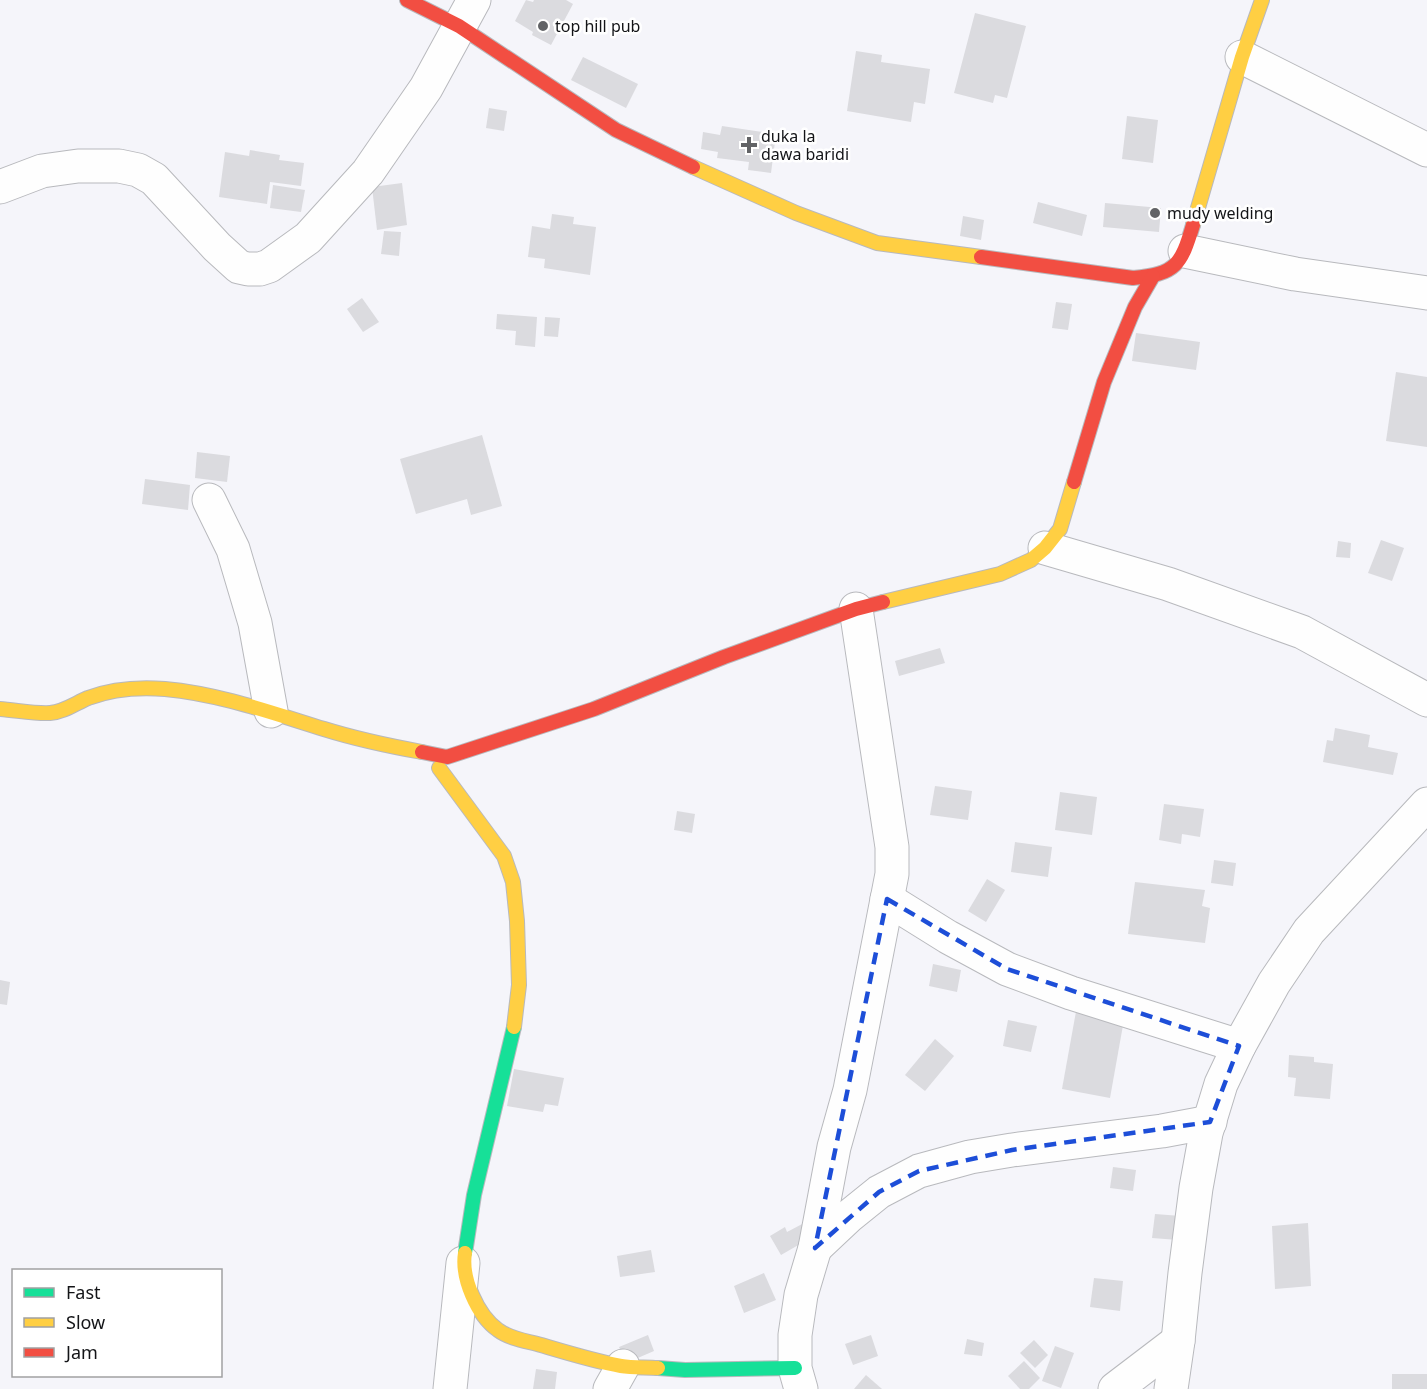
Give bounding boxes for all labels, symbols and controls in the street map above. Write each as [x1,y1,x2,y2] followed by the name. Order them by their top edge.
[555,15,640,37] place label: top hill pub
[536,19,550,33] marker: top hill pub
[761,125,849,165] place label: duka la dawa baridi
[742,138,756,152] marker: duka la dawa baridi
[1167,202,1273,224] place label: mudy welding
[1148,206,1162,220] marker: mudy welding
[12,1269,222,1377] legend
[66,1280,101,1304] text: Fast
[66,1310,105,1334] text: Slow
[64,1340,98,1364] text: Jam

